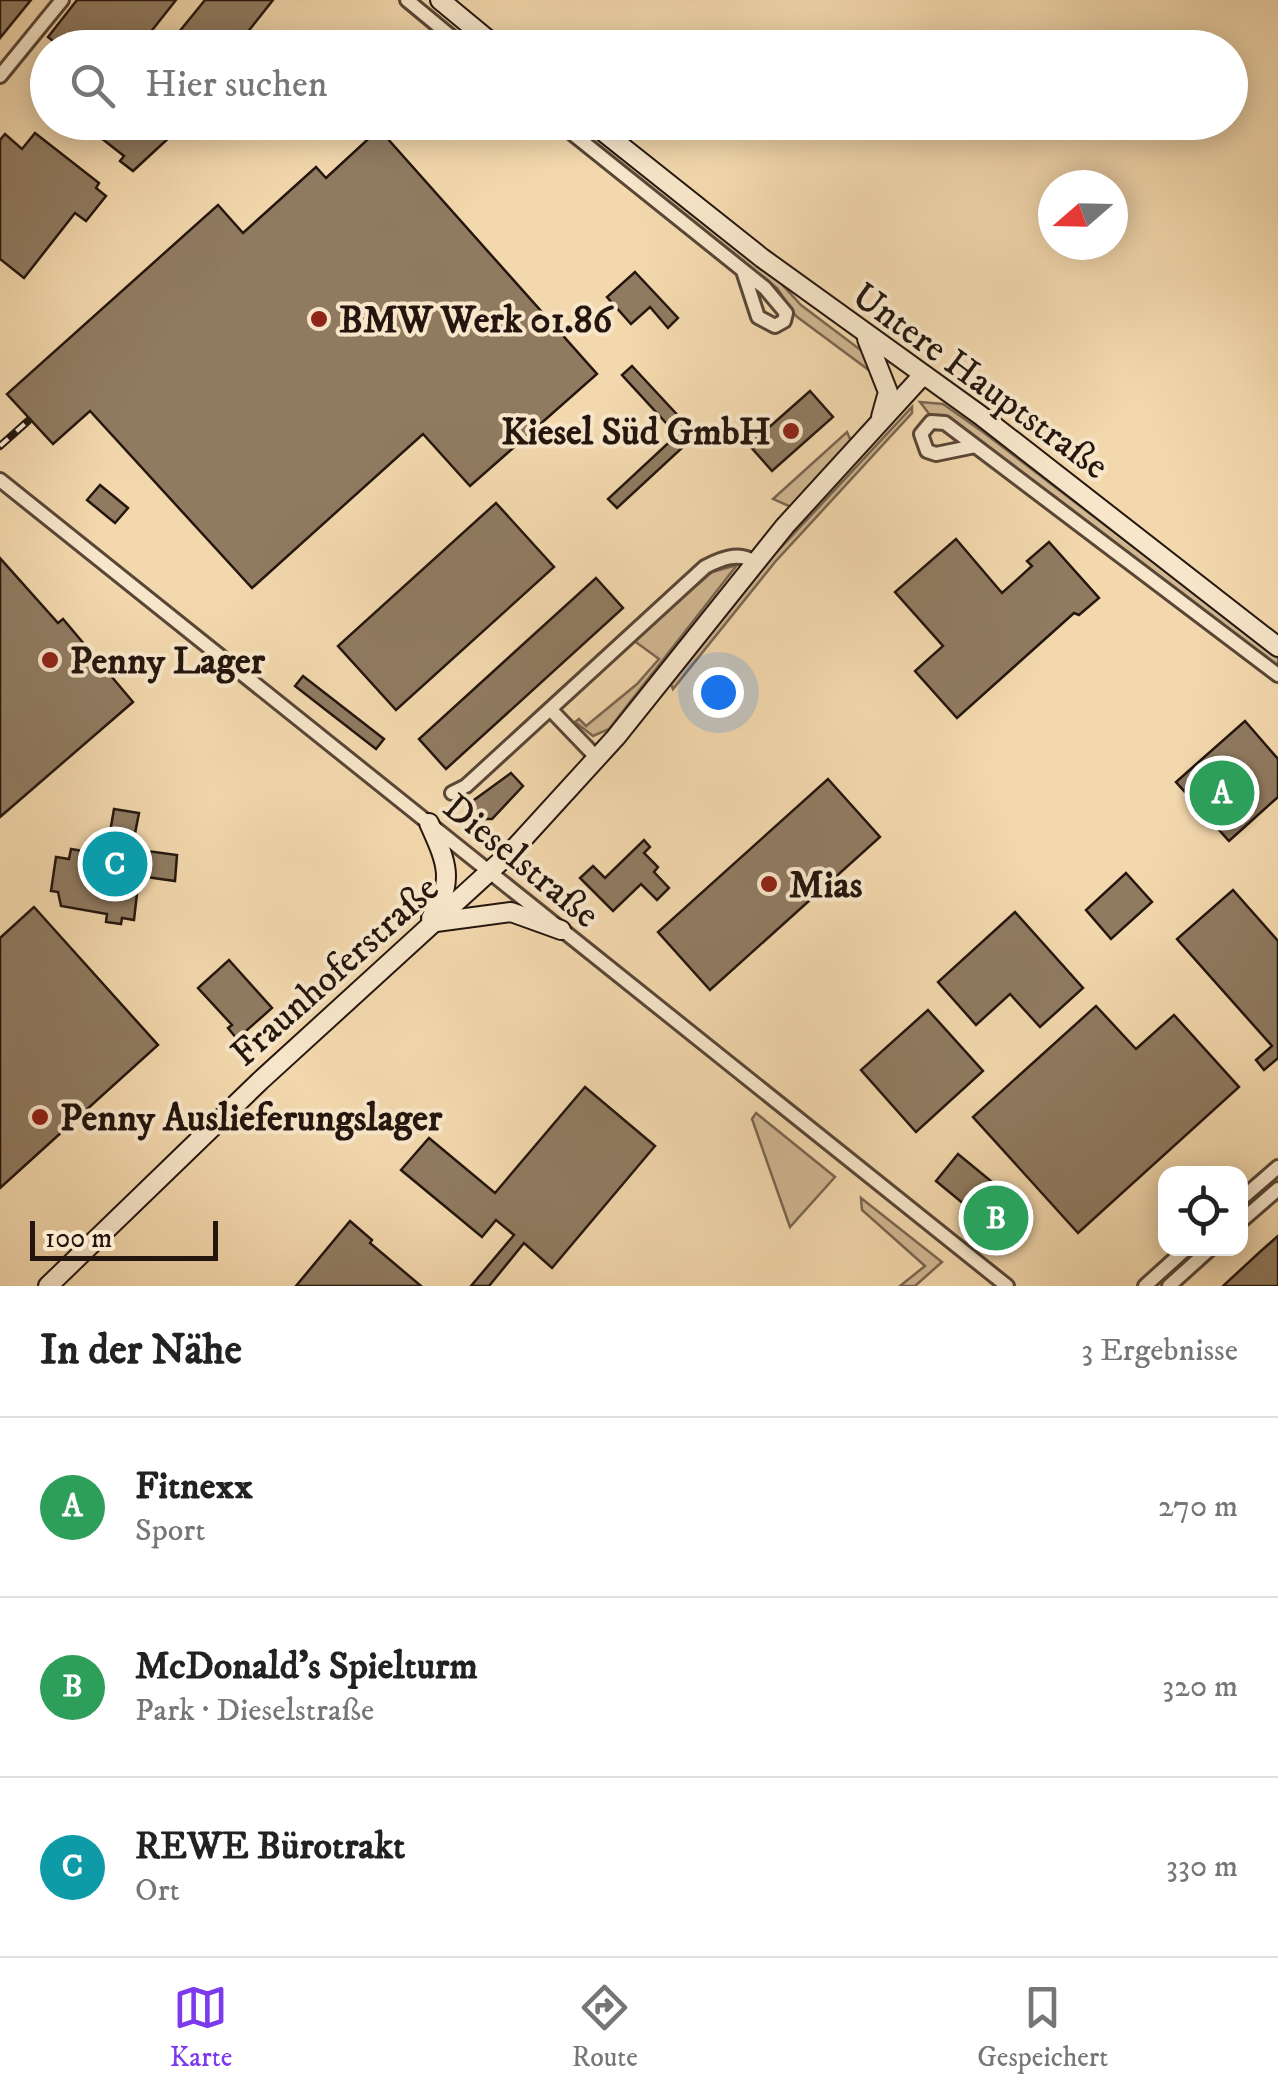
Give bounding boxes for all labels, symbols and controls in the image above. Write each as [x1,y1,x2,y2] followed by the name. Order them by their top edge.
[30,30,1248,140] search box
[65,58,120,113] icon: search
[145,61,328,109] text: Hier suchen
[1038,170,1128,260] north arrow
[842,272,1118,491] street label: Untere Hauptstraße
[339,297,615,345] place label: BMW Werk 01.86
[308,308,330,330] marker: BMW Werk 01.86
[501,409,771,457] place label: Kiesel Süd GmbH
[780,420,802,442] marker: Kiesel Süd GmbH
[70,638,266,686] place label: Penny Lager
[39,649,61,671] marker: Penny Lager
[693,667,744,718] your location
[1190,756,1254,830] pin: A
[433,784,609,939] street label: Dieselstraße
[82,826,148,902] pin: C
[789,862,863,910] place label: Mias
[221,865,449,1078] street label: Fraunhoferstraße
[758,873,780,895] marker: Mias
[60,1095,443,1143] place label: Penny Auslieferungslager
[29,1106,51,1128] marker: Penny Auslieferungslager
[1158,1166,1248,1256] map controls
[1158,1166,1248,1256] button: locate
[964,1180,1028,1256] pin: B
[30,1216,218,1260] scale bar
[45,1221,112,1256] text: 100 m
[40,1325,242,1377] text: In der Nähe
[1081,1331,1238,1371] text: 3 Ergebnisse
[135,1463,253,1511] text: Fitnexx
[62,1487,83,1527] text: A
[1158,1487,1238,1527] text: 270 m
[135,1511,205,1551] text: Sport
[135,1643,478,1691] text: McDonald's Spielturm
[62,1667,83,1707] text: B
[1162,1667,1238,1707] text: 320 m
[135,1691,374,1731] text: Park · Dieselstraße
[135,1823,405,1871] text: REWE Bürotrakt
[62,1847,83,1887] text: C
[1166,1847,1238,1887] text: 330 m
[135,1871,180,1911] text: Ort
[170,1980,232,2075] tab: Karte
[572,1980,638,2075] tab: Route
[977,1980,1108,2075] tab: Gespeichert

